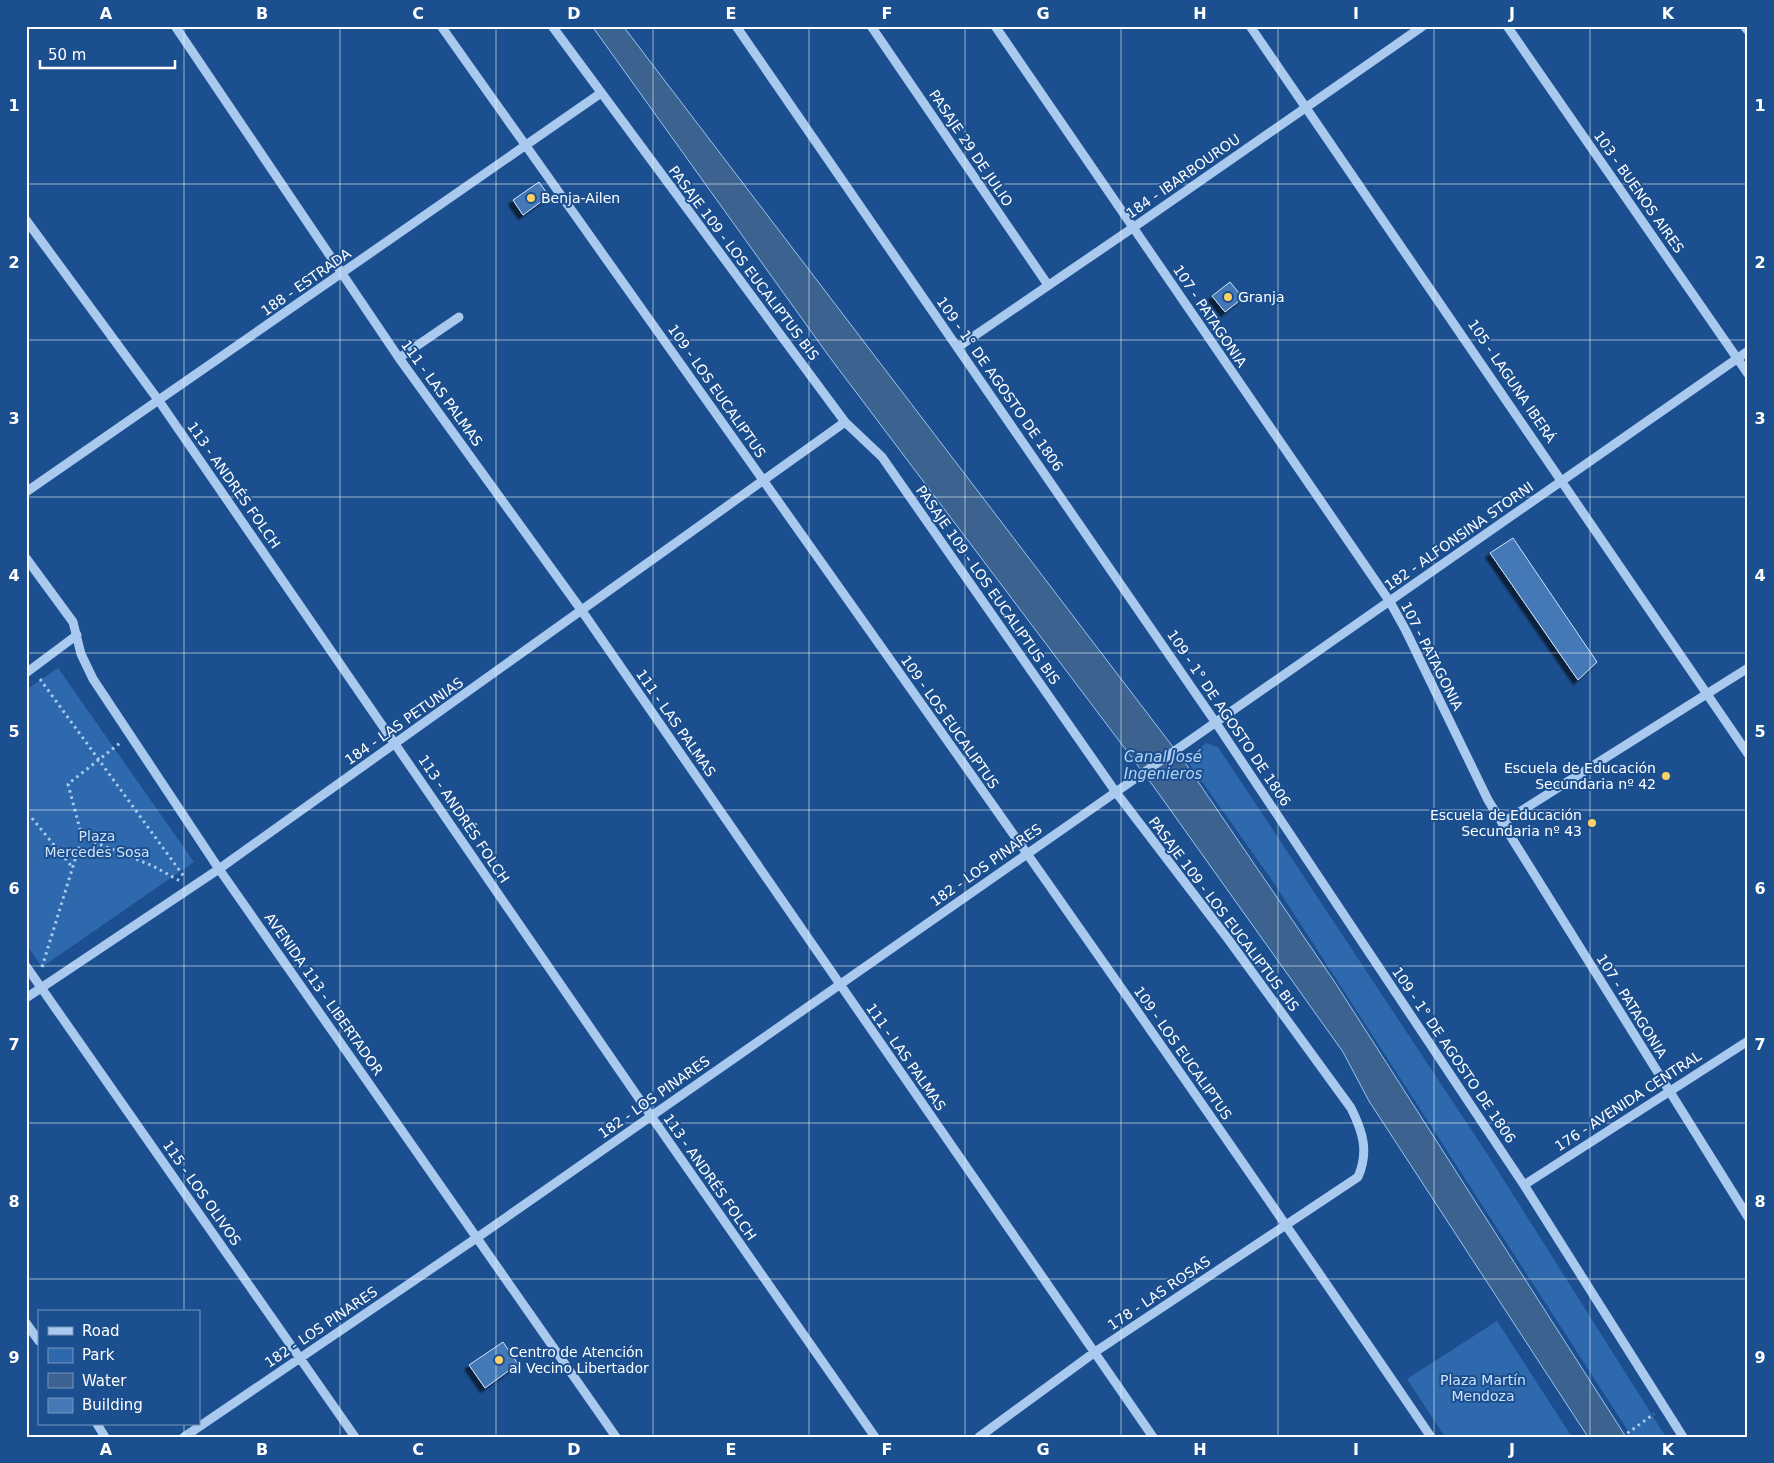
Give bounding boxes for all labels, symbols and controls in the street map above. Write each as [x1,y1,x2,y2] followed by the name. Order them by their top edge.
[100,4,113,23] text: A
[256,4,268,23] text: B
[412,4,424,23] text: C
[567,4,581,23] text: D
[726,4,736,23] text: E
[882,4,892,23] text: F
[1036,4,1050,23] text: G
[1193,4,1207,23] text: H
[1353,4,1359,23] text: I
[1508,4,1515,23] text: J
[1662,4,1675,23] text: K
[40,38,175,70] scale bar
[48,46,86,64] text: 50 m
[926,87,1016,209] street label: PASAJE 29 DE JULIO
[8,96,20,115] text: 1
[1754,96,1766,115] text: 1
[1591,128,1687,256] street label: 103 - BUENOS AIRES
[1123,131,1243,221] street label: 184 - IBARBOUROU
[666,163,822,363] street label: PASAJE 109 - LOS EUCALIPTUS BIS
[541,190,620,206] place label: Benja-Ailen
[525,192,537,204] marker: Benja-Ailen
[258,245,354,319] street label: 188 - ESTRADA
[8,253,20,272] text: 2
[1754,253,1766,272] text: 2
[1170,262,1250,370] street label: 107 - PATAGONIA
[1238,289,1285,305] place label: Granja
[1222,291,1234,303] marker: Granja
[934,294,1067,474] street label: 109 - 1° DE AGOSTO DE 1806
[1465,316,1559,446] street label: 105 - LAGUNA IBERÁ
[665,321,769,461] street label: 109 - LOS EUCALIPTUS
[398,337,486,449] street label: 111 - LAS PALMAS
[8,409,20,428] text: 3
[1754,409,1766,428] text: 3
[184,419,284,551] street label: 113 - ANDRÉS FOLCH
[1382,478,1536,594] street label: 182 - ALFONSINA STORNI
[913,482,1063,688] street label: PASAJE 109 - LOS EUCALIPTUS BIS
[8,566,20,585] text: 4
[1754,566,1766,585] text: 4
[1398,599,1466,713] street label: 107 - PATAGONIA
[1164,627,1294,809] street label: 109 - 1° DE AGOSTO DE 1806
[898,652,1002,792] street label: 109 - LOS EUCALIPTUS
[633,666,719,780] street label: 111 - LAS PALMAS
[342,674,466,768] street label: 184 - LAS PETUNIAS
[8,722,20,741] text: 5
[1754,722,1766,741] text: 5
[1124,748,1203,783] water label: Canal José Ingenieros
[415,752,513,886] street label: 113 - ANDRÉS FOLCH
[1504,760,1656,792] place label: Escuela de Educación Secundaria nº 42
[1660,770,1672,782] marker: Escuela de Educación Secundaria nº 42
[1430,807,1582,839] place label: Escuela de Educación Secundaria nº 43
[1146,814,1302,1014] street label: PASAJE 109 - LOS EUCALIPTUS BIS
[1586,817,1598,829] marker: Escuela de Educación Secundaria nº 43
[927,820,1045,910] street label: 182 - LOS PINARES
[44,828,150,860] park label: Plaza Mercedes Sosa
[8,879,20,898] text: 6
[1754,879,1766,898] text: 6
[262,910,387,1079] street label: AVENIDA 113 - LIBERTADOR
[1594,951,1671,1061] street label: 107 - PATAGONIA
[1389,964,1519,1146] street label: 109 - 1° DE AGOSTO DE 1806
[1131,983,1235,1123] street label: 109 - LOS EUCALIPTUS
[863,1000,949,1114] street label: 111 - LAS PALMAS
[8,1035,20,1054] text: 7
[1754,1035,1766,1054] text: 7
[1552,1048,1704,1154] street label: 176 - AVENIDA CENTRAL
[595,1052,713,1142] street label: 182 - LOS PINARES
[660,1111,760,1243] street label: 113 - ANDRÉS FOLCH
[160,1137,244,1249] street label: 115 - LOS OLIVOS
[8,1192,20,1211] text: 8
[1754,1192,1766,1211] text: 8
[1105,1253,1213,1333] street label: 178 - LAS ROSAS
[262,1283,380,1371] street label: 182 - LOS PINARES
[38,1310,200,1426] legend
[82,1322,120,1340] text: Road
[509,1344,649,1376] place label: Centro de Atención al Vecino Libertador
[82,1346,115,1364] text: Park
[8,1348,20,1367] text: 9
[1754,1348,1766,1367] text: 9
[493,1354,505,1366] marker: Centro de Atención al Vecino Libertador
[82,1372,127,1390] text: Water
[1440,1372,1526,1404] park label: Plaza Martín Mendoza
[82,1396,143,1414] text: Building
[100,1440,113,1459] text: A
[256,1440,268,1459] text: B
[412,1440,424,1459] text: C
[567,1440,581,1459] text: D
[726,1440,736,1459] text: E
[882,1440,892,1459] text: F
[1036,1440,1050,1459] text: G
[1193,1440,1207,1459] text: H
[1353,1440,1359,1459] text: I
[1508,1440,1515,1459] text: J
[1662,1440,1675,1459] text: K

